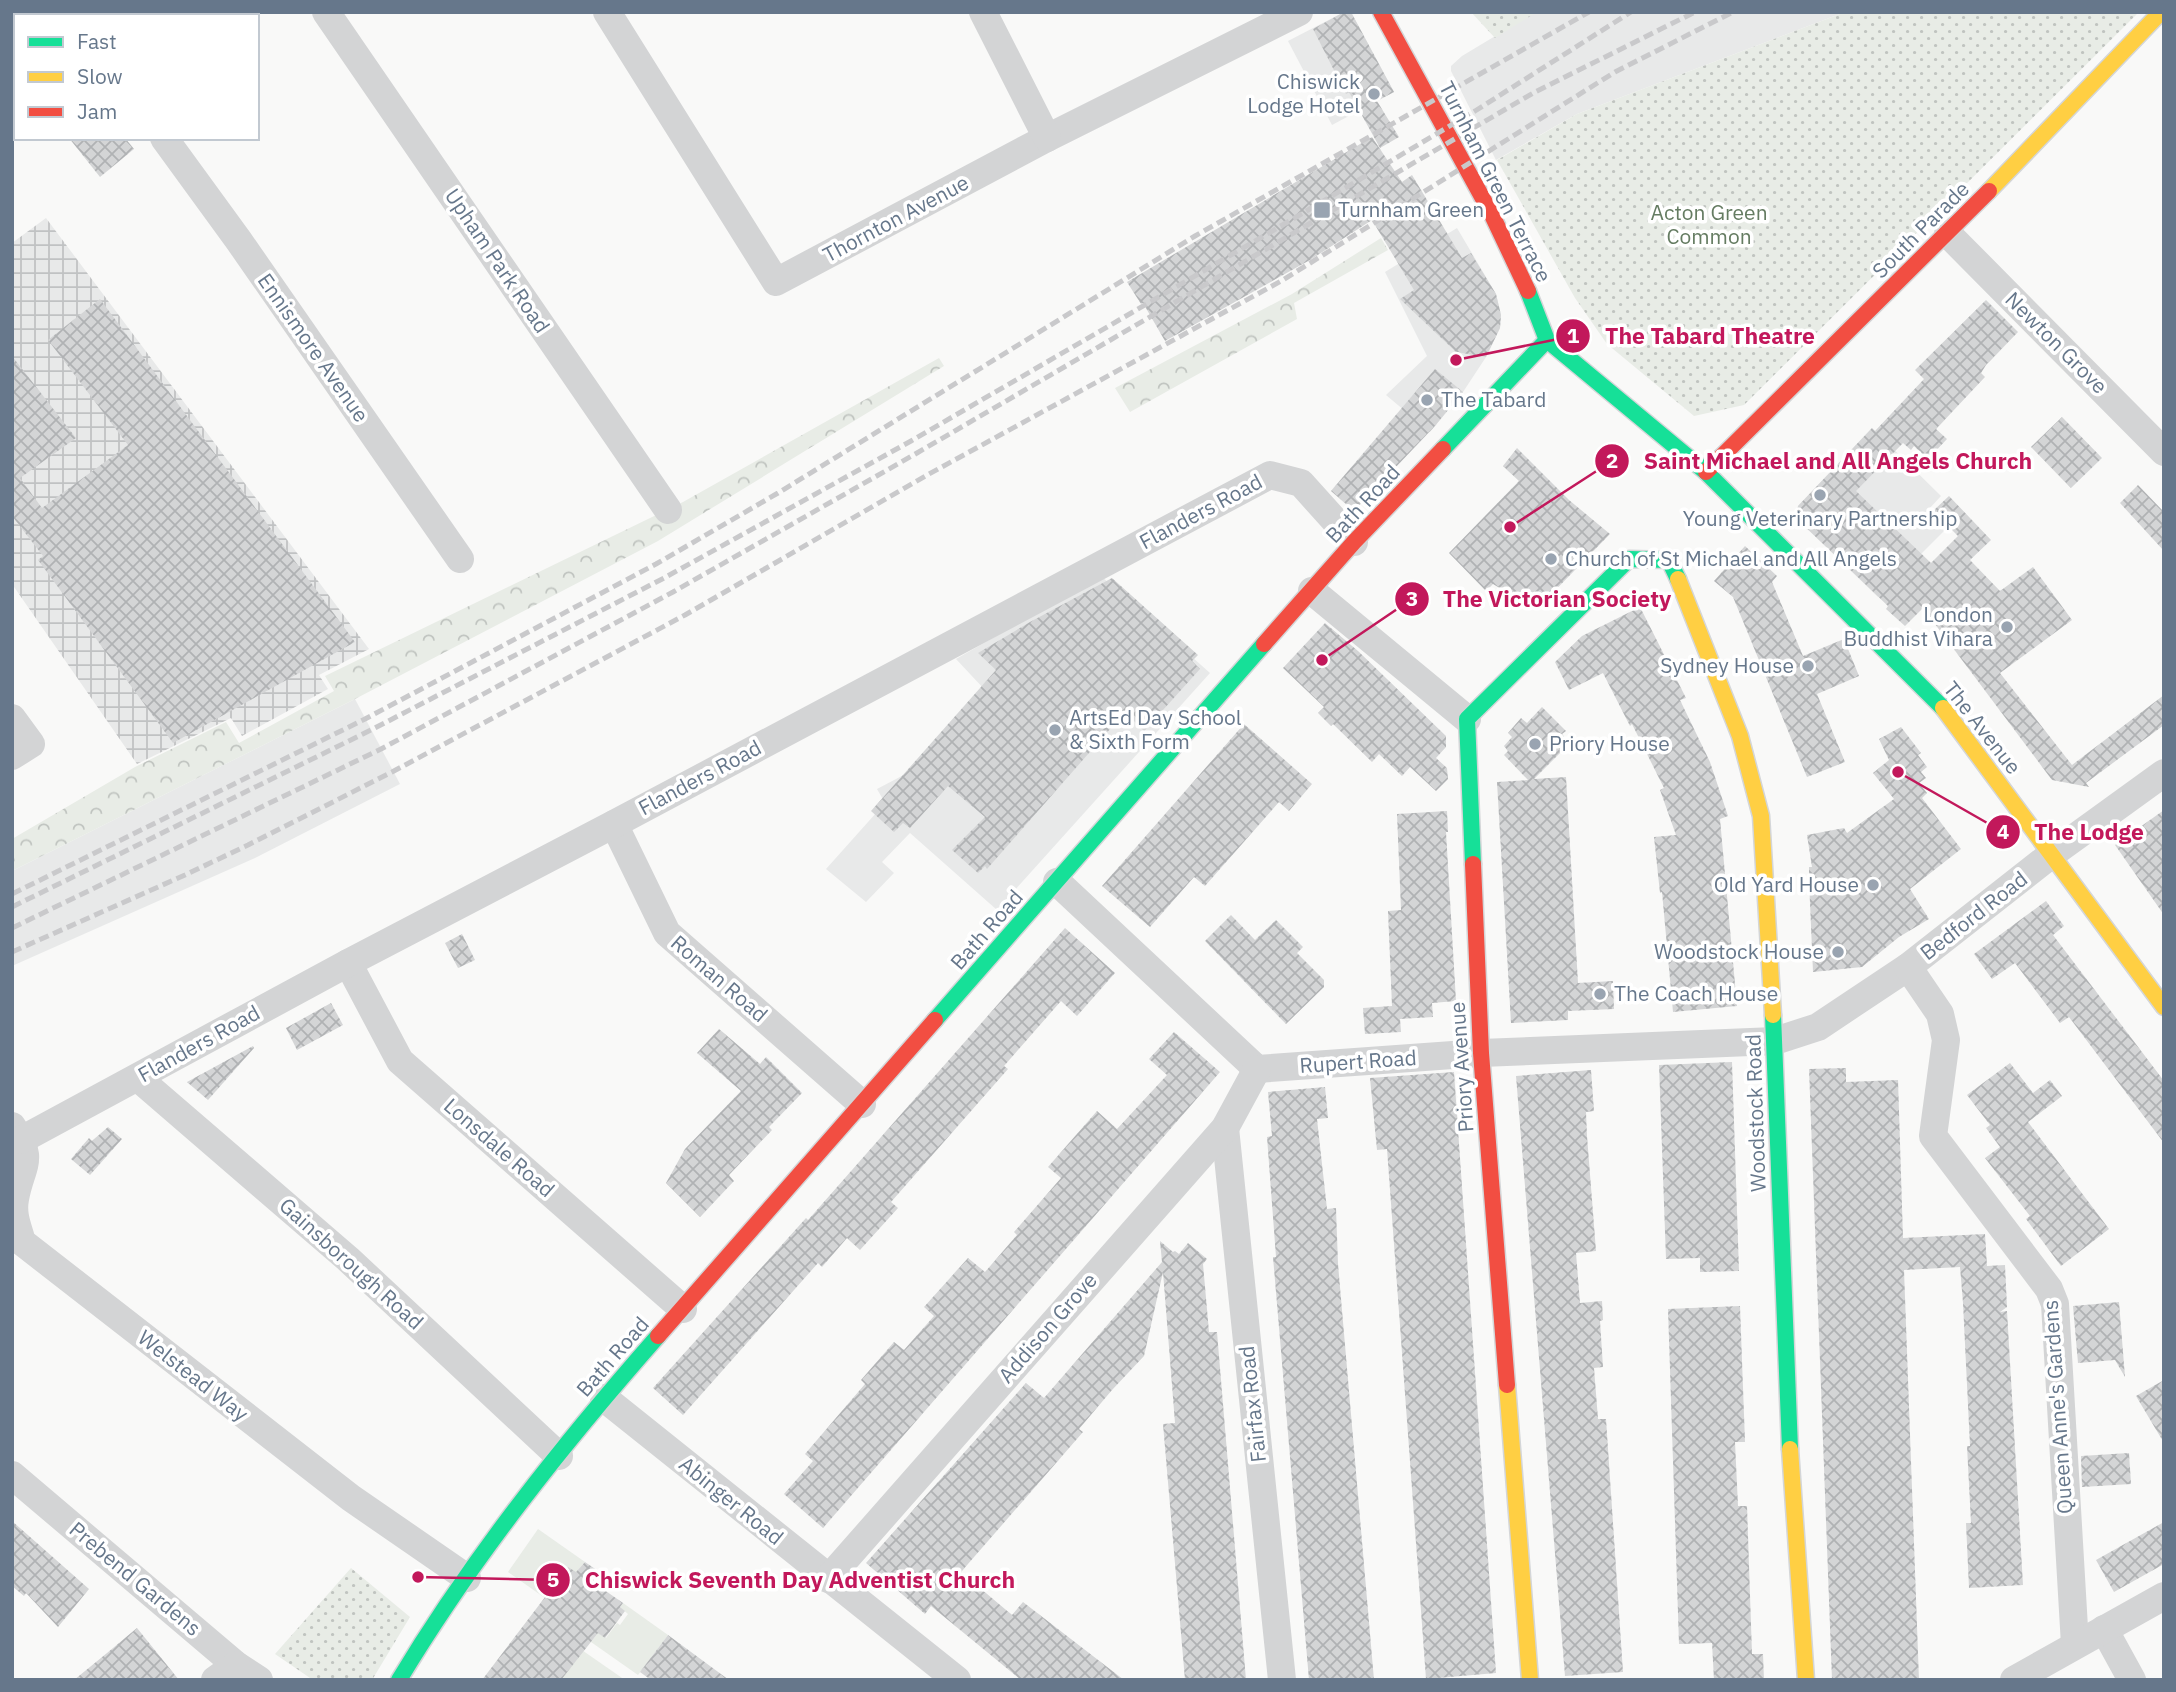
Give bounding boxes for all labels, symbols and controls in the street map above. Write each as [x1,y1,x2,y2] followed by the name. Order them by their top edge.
[14,14,259,140] legend
[77,27,117,55] text: Fast
[77,62,123,90] text: Slow
[1247,67,1360,119] place label: Chiswick Lodge Hotel
[1433,76,1559,287] street label: Turnham Green Terrace
[1366,86,1382,102] marker: Chiswick Lodge Hotel
[77,97,117,125] text: Jam
[818,168,973,268] street label: Thornton Avenue
[1866,175,1975,284] street label: South Parade
[439,183,557,338] street label: Upham Park Road
[1338,195,1484,223] place label: Turnham Green
[1650,198,1768,250] park label: Acton Green Common
[1312,200,1332,220] marker: Turnham Green
[252,267,376,427] street label: Ennismore Avenue
[1999,285,2114,400] street label: Newton Grove
[1556,314,1829,358] callout: The Tabard Theatre
[1605,320,1815,350] text: The Tabard Theatre
[1567,321,1580,349] text: 1
[1441,385,1546,413] place label: The Tabard
[1419,392,1435,408] marker: The Tabard
[1595,439,2046,483] callout: Saint Michael and All Angels Church
[1644,445,2032,475] text: Saint Michael and All Angels Church
[1606,446,1618,474] text: 2
[1319,458,1406,549] street label: Bath Road
[1134,467,1267,555] street label: Flanders Road
[1812,487,1828,503] marker: Young Veterinary Partnership
[1683,504,1957,532] place label: Young Veterinary Partnership
[1565,544,1897,572] place label: Church of St Michael and All Angels
[1543,551,1559,567] marker: Church of St Michael and All Angels
[1394,577,1686,621] callout: The Victorian Society
[1443,583,1672,613] text: The Victorian Society
[1406,584,1418,612] text: 3
[1843,600,1993,652] place label: London Buddhist Vihara
[1999,619,2015,635] marker: London Buddhist Vihara
[1660,651,1794,679] place label: Sydney House
[1800,658,1816,674] marker: Sydney House
[1938,675,2028,780] street label: The Avenue
[1069,703,1242,755] place label: ArtsEd Day School & Sixth Form
[1047,722,1063,738] marker: ArtsEd Day School & Sixth Form
[1549,729,1670,757] place label: Priory House
[633,733,766,821] street label: Flanders Road
[1527,736,1543,752] marker: Priory House
[1985,810,2158,854] callout: The Lodge
[2034,816,2144,846] text: The Lodge
[1997,817,2009,845] text: 4
[1914,864,2033,966] street label: Bedford Road
[1714,870,1859,898] place label: Old Yard House
[1865,877,1881,893] marker: Old Yard House
[944,883,1029,975] street label: Bath Road
[665,928,774,1028] street label: Roman Road
[1654,937,1824,965] place label: Woodstock House
[1830,944,1846,960] marker: Woodstock House
[1614,979,1778,1007] place label: The Coach House
[1592,986,1608,1002] marker: The Coach House
[132,998,265,1088] street label: Flanders Road
[1442,1001,1480,1133] street label: Priory Avenue
[1738,1034,1772,1193] street label: Woodstock Road
[1298,1043,1418,1079] street label: Rupert Road
[438,1091,561,1203] street label: Lonsdale Road
[274,1191,430,1335] street label: Gainsborough Road
[992,1266,1103,1388] street label: Addison Grove
[2036,1299,2078,1515] street label: Queen Anne's Gardens
[570,1310,655,1402] street label: Bath Road
[133,1323,255,1427] street label: Welstead Way
[1232,1344,1272,1464] street label: Fairfax Road
[674,1450,790,1551] street label: Abinger Road
[64,1515,207,1642] street label: Prebend Gardens
[535,1558,1029,1602] callout: Chiswick Seventh Day Adventist Church
[585,1564,1015,1594] text: Chiswick Seventh Day Adventist Church
[547,1565,559,1593] text: 5

